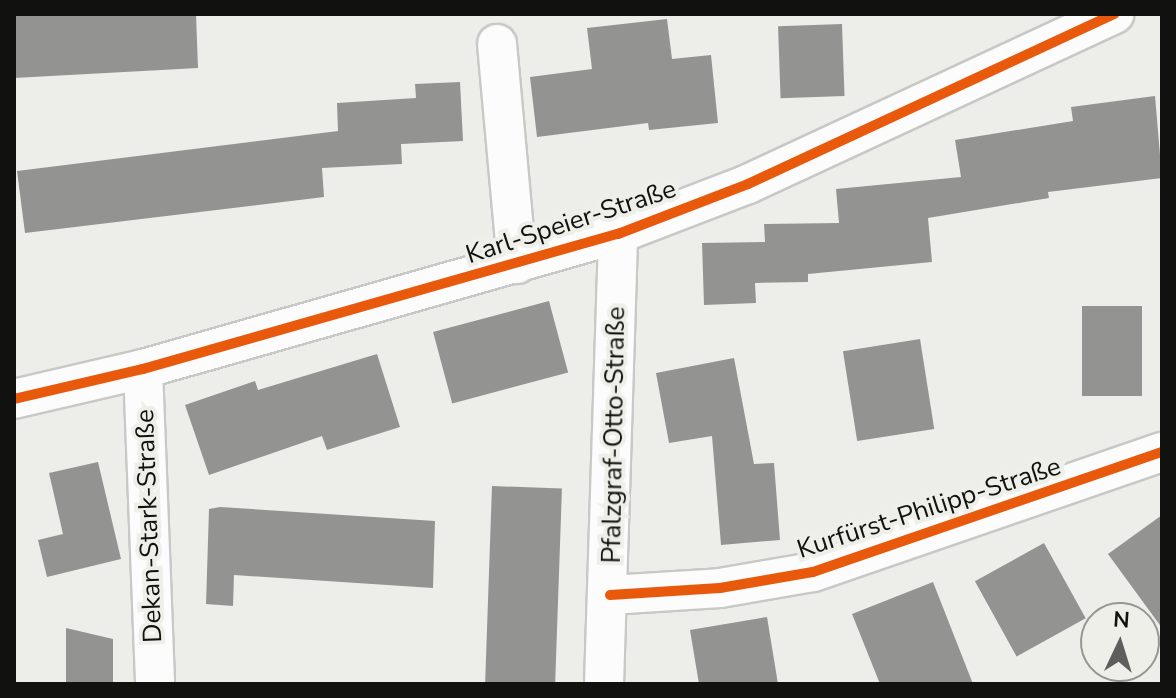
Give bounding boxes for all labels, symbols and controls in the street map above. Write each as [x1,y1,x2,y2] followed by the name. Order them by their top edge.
[462,173,680,271] street label: Karl-Speier-Straße
[596,306,632,564] street label: Pfalzgraf-Otto-Straße
[129,409,169,643] street label: Dekan-Stark-Straße
[793,451,1065,565] street label: Kurfürst-Philipp-Straße
[1080,602,1160,682] north arrow
[1112,605,1131,636] text: N

